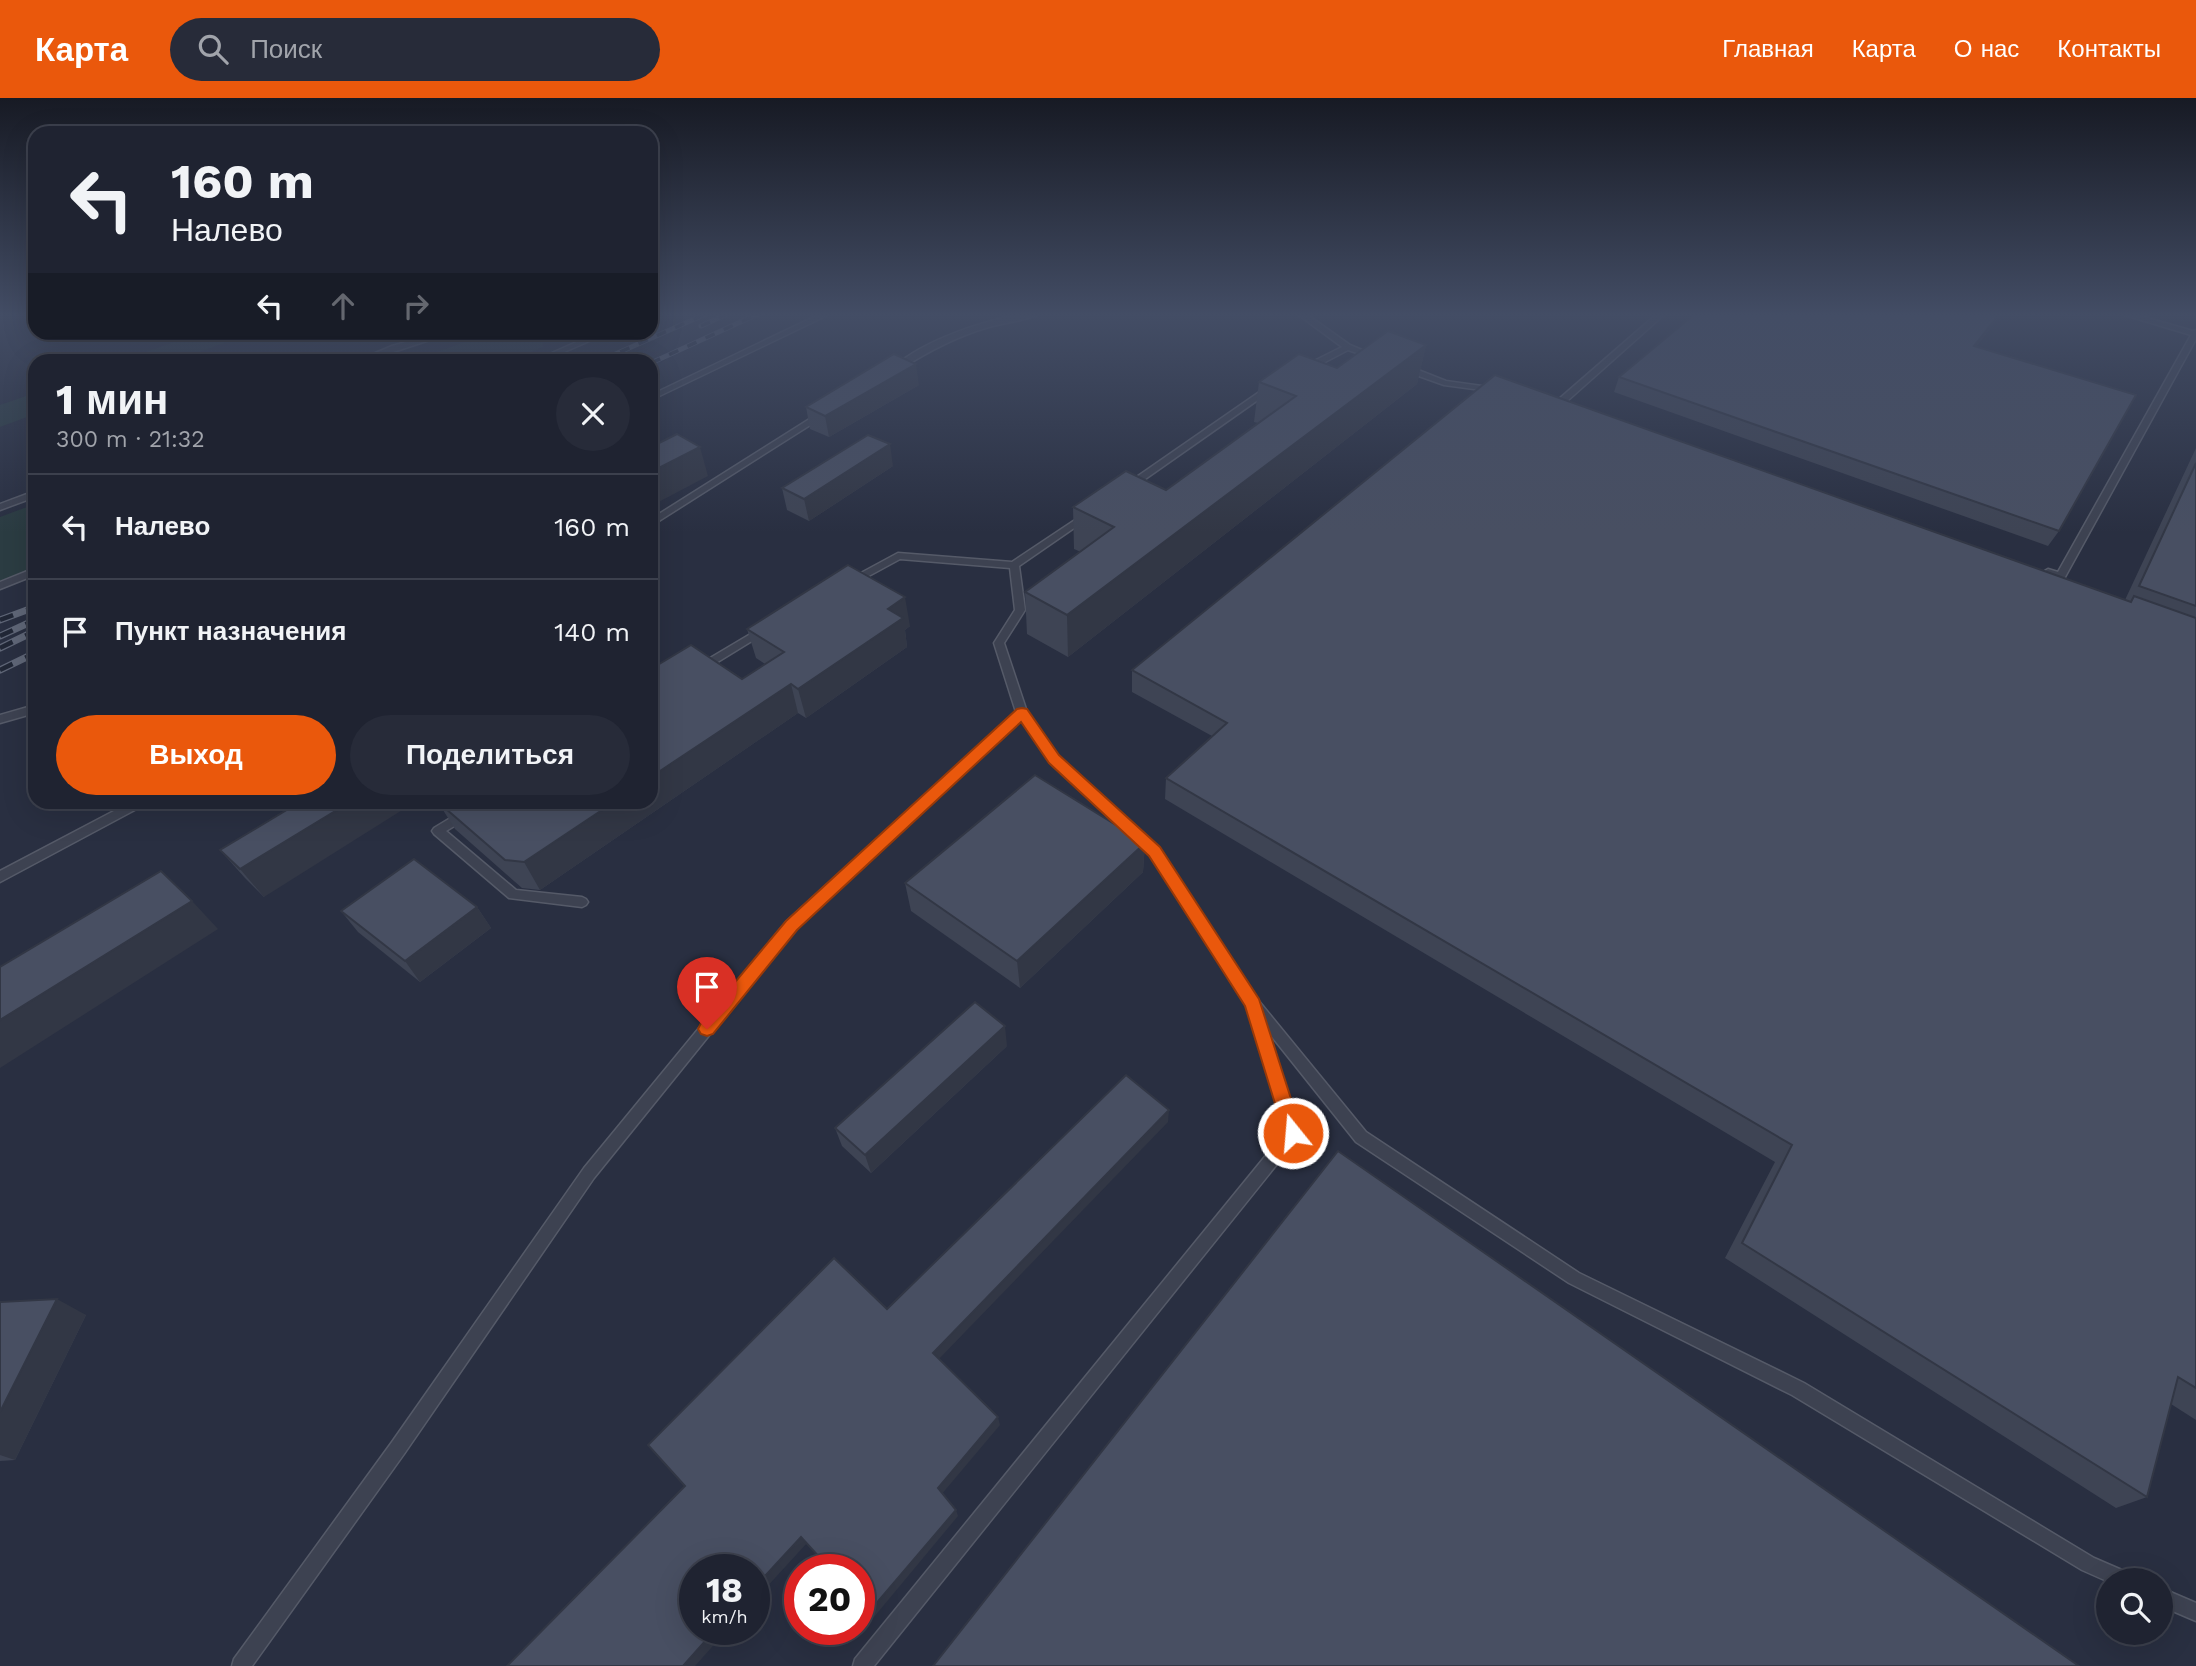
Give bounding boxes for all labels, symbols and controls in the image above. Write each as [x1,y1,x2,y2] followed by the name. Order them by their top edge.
[170,18,660,81] search box
[35,30,128,69] text: Карта
[194,30,232,68] icon: search
[250,34,322,64] text: Поиск
[1722,35,1814,63] text: Главная
[1852,35,1916,63] text: Карта
[1954,35,2019,63] text: О нас
[2057,35,2161,63] text: Контакты
[171,152,314,210] text: 160 m
[56,154,147,245] icon: left
[171,211,283,249] text: Налево
[251,287,289,325] icon: left
[324,287,362,325] icon: ahead
[397,287,435,325] icon: right
[56,375,168,424] text: 1 мин
[556,377,630,451] button: close
[56,426,205,453] text: 300 m · 21:32
[56,508,94,546] icon: left
[115,511,210,541] text: Налево
[554,512,630,542] text: 160 m
[56,613,94,651] icon: arrive
[115,616,346,646] text: Пункт назначения
[554,617,630,647] text: 140 m
[56,715,336,795] button: Выход
[350,715,630,795] button: Поделиться
[677,957,737,1029] pin
[688,968,726,1006] icon: arrive
[1256,1096,1330,1170] position arrow
[784,1554,875,1645] speed limit sign: 20
[2096,1568,2173,1645] map controls
[2096,1568,2173,1645] button: search
[706,1569,743,1611] text: 18
[701,1606,748,1627] text: km/h

